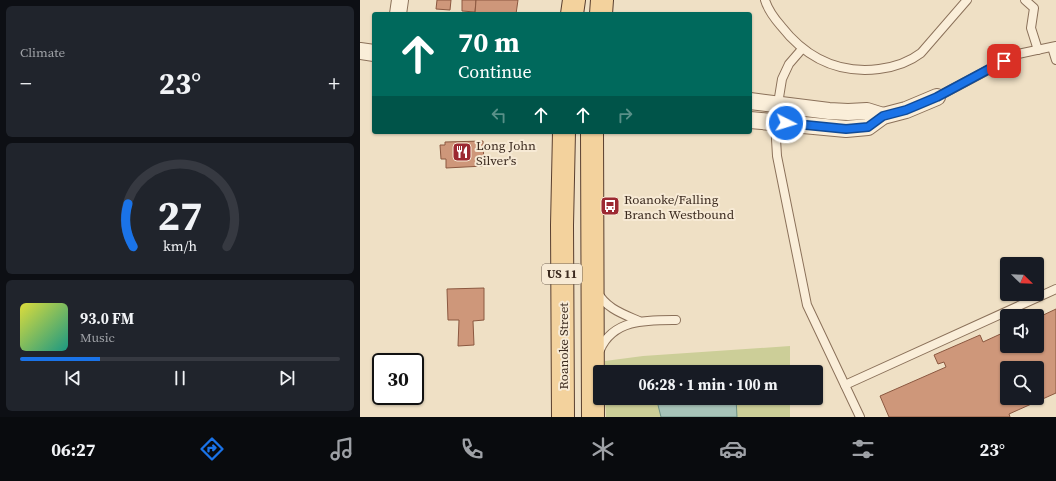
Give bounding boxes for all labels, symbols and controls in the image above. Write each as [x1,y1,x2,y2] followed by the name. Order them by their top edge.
[458,23,520,61] text: 70 m
[392,28,444,80] icon: ahead
[20,44,65,61] text: Climate
[987,44,1021,78] pin
[993,50,1015,72] icon: arrive
[458,59,532,84] text: Continue
[159,63,201,104] text: 23°
[20,68,32,98] text: −
[328,68,340,98] text: +
[765,102,807,144] position arrow
[488,104,510,126] icon: left
[530,104,552,126] icon: ahead
[572,104,594,126] icon: ahead
[614,104,636,126] icon: right
[476,137,536,169] place label: Long John Silver's
[451,141,473,163] restaurant icon: Long John Silver's
[157,186,203,243] text: 27
[624,191,735,223] place label: Roanoke/Falling Branch Westbound
[599,195,621,217] bus stop icon: Roanoke/Falling Branch Westbound
[163,235,197,255] text: km/h
[1000,257,1044,301] north arrow
[1000,257,1044,405] map controls
[542,264,582,284] road number: US 11
[555,302,572,390] street label: Roanoke Street
[80,308,134,329] text: 93.0 FM
[1000,309,1044,353] button: sound
[80,329,115,346] text: Music
[372,353,424,405] speed limit sign: 30
[1000,361,1044,405] button: search
[62,367,84,389] icon: previous
[169,367,191,389] icon: pause
[276,367,298,389] icon: next
[639,374,778,395] text: 06:28 · 1 min · 100 m
[198,435,226,463] icon: directions
[328,435,356,463] icon: music
[458,435,486,463] icon: phone
[589,435,617,463] icon: climate
[719,435,747,463] icon: car
[849,435,877,463] icon: filters
[51,437,96,462] text: 06:27
[979,437,1005,462] text: 23°

